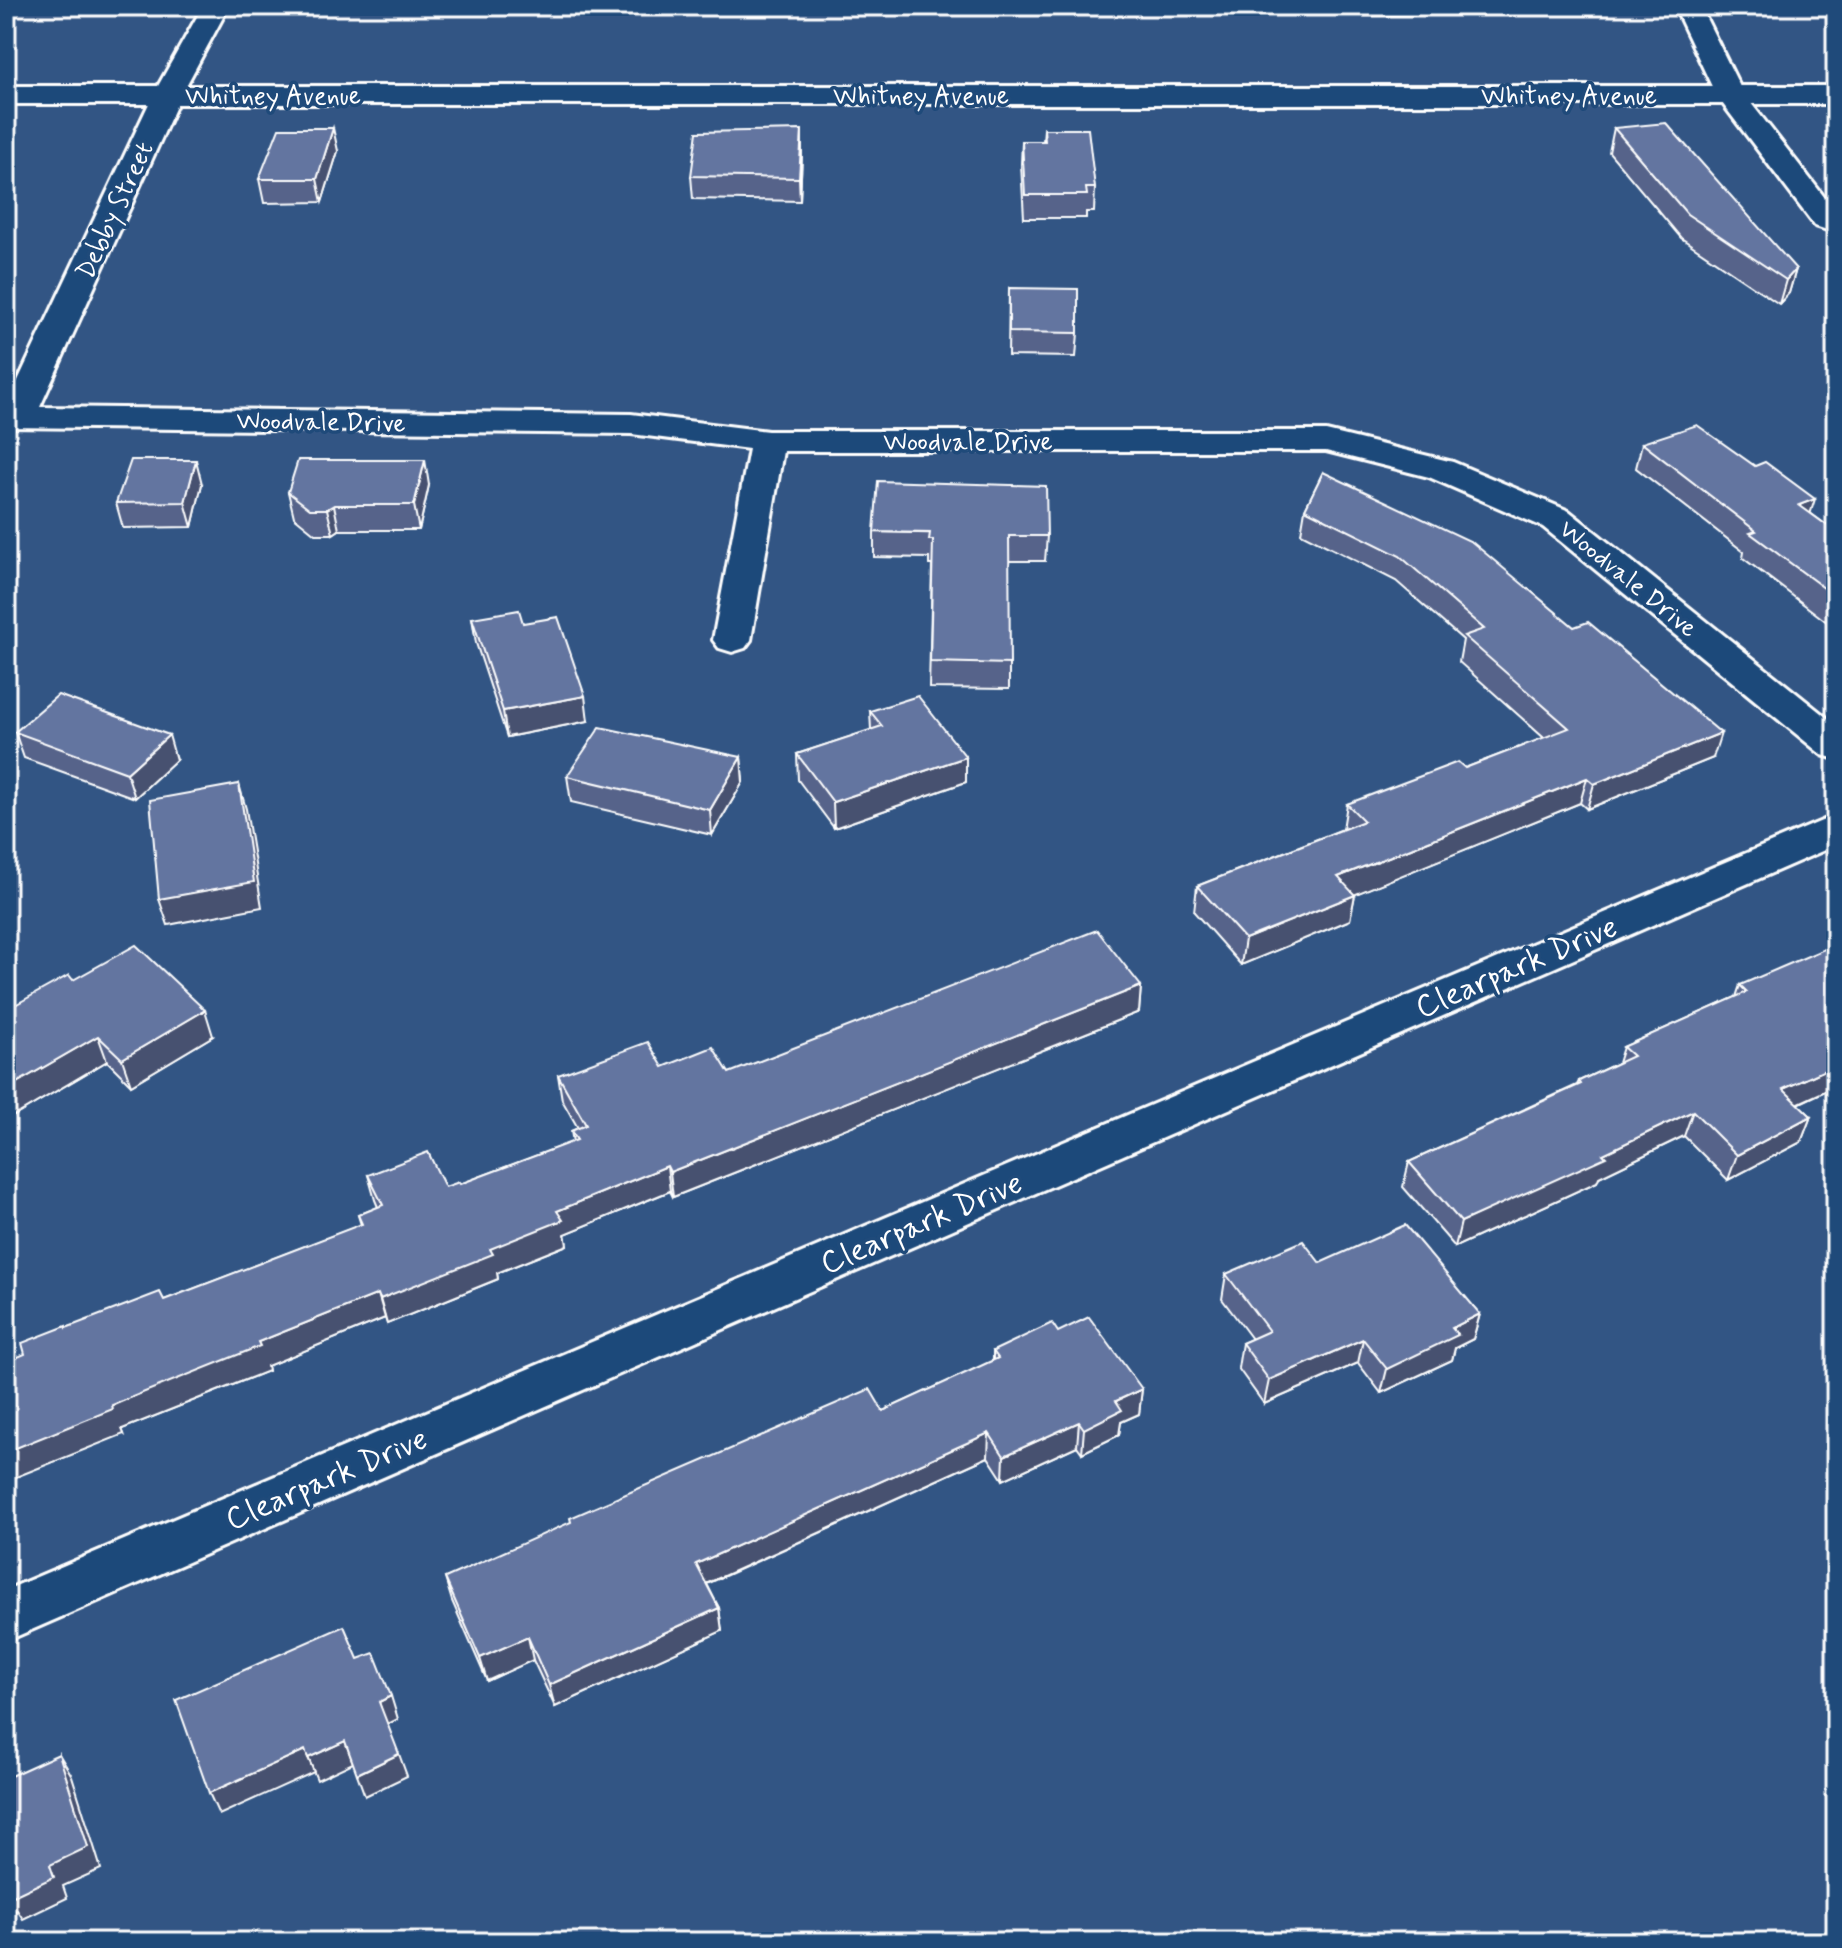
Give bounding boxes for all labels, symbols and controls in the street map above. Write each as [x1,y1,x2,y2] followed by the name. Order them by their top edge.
[185,80,361,114] street label: Whitney Avenue
[833,80,1009,114] street label: Whitney Avenue
[1481,80,1657,114] street label: Whitney Avenue
[69,137,162,285] street label: Debby Street
[236,405,406,441] street label: Woodvale Drive
[883,426,1053,460] street label: Woodvale Drive
[1551,513,1704,646] street label: Woodvale Drive
[1409,906,1624,1029] street label: Clearpark Drive
[814,1162,1029,1285] street label: Clearpark Drive
[219,1418,434,1541] street label: Clearpark Drive

